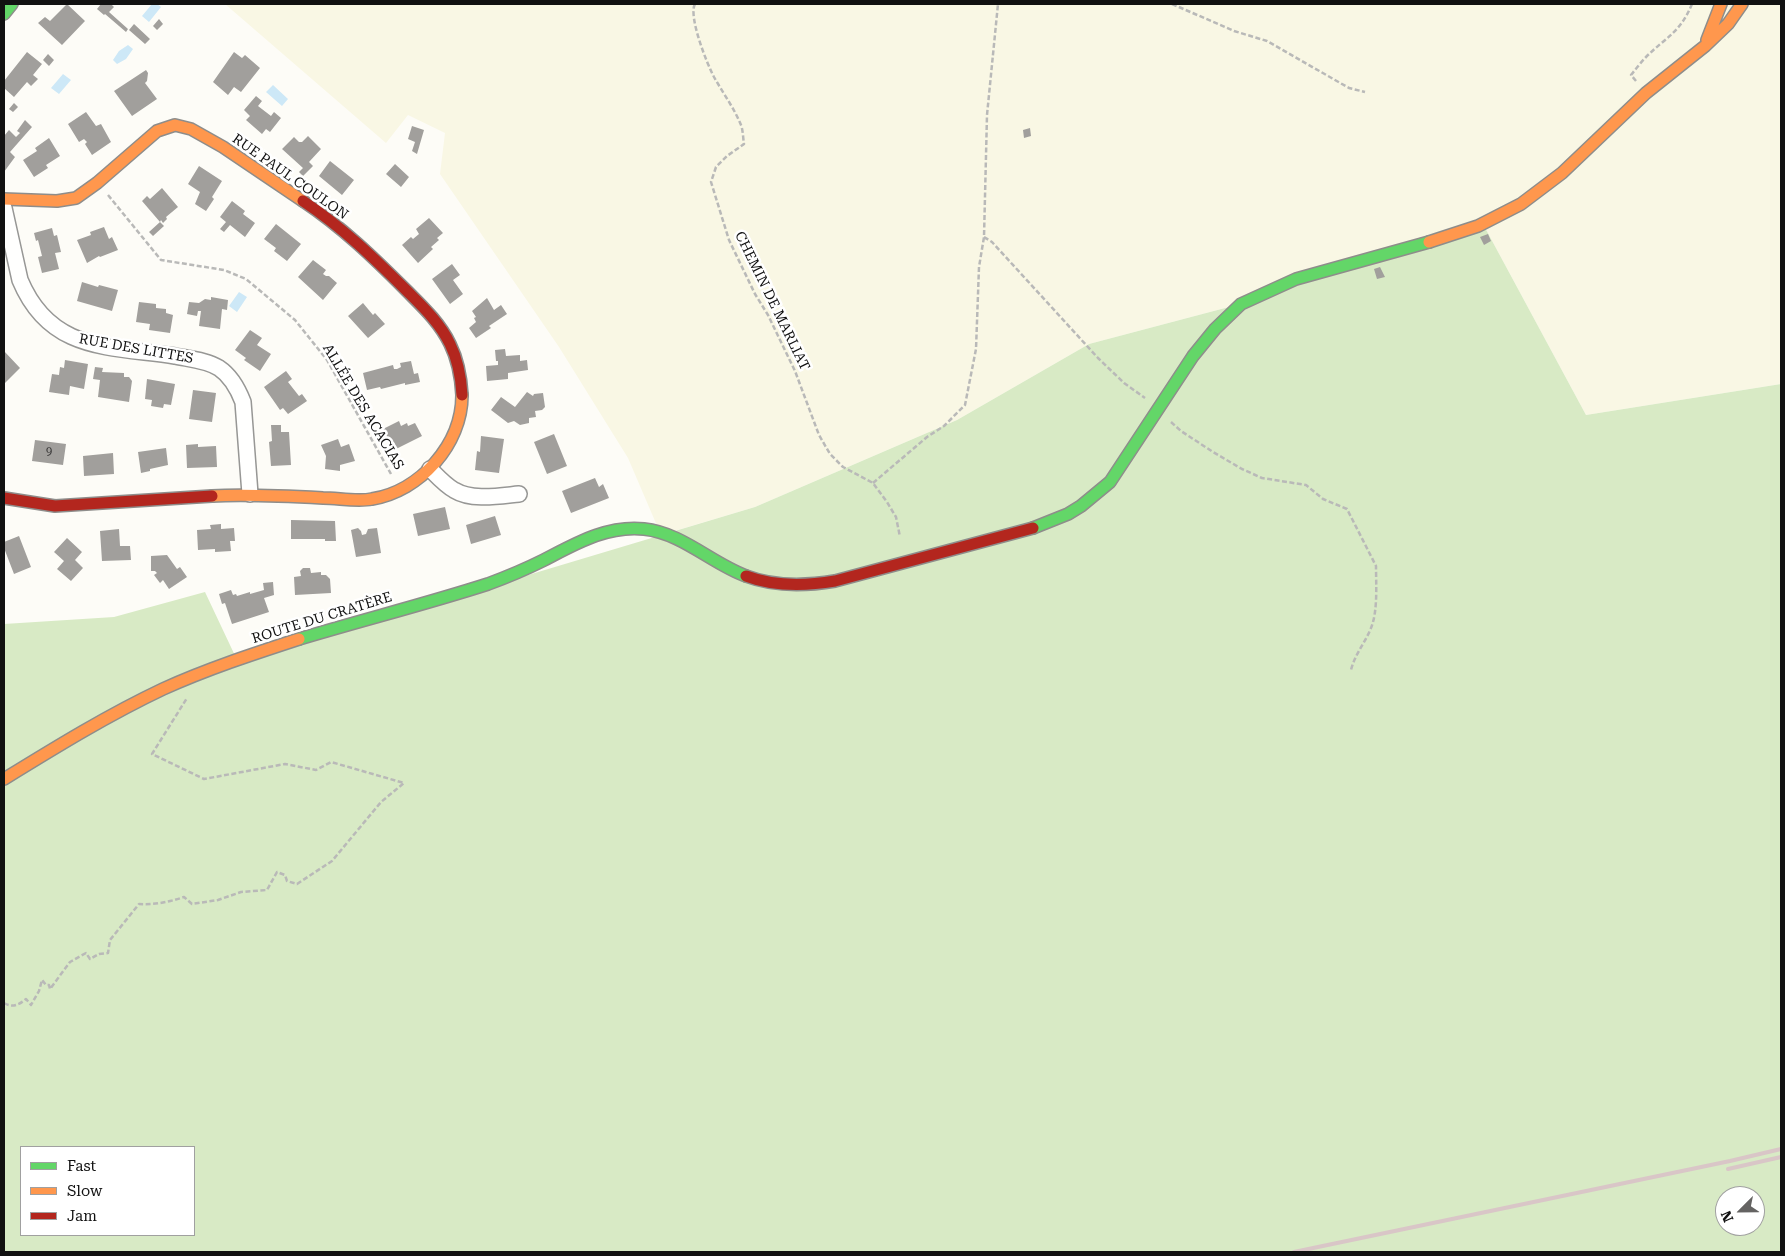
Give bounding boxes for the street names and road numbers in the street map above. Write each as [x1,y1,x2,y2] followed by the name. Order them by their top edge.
[229,131,351,223] street label: RUE PAUL COULON
[731,229,813,373] street label: CHEMIN DE MARLIAT
[77,331,195,367] street label: RUE DES LITTES
[319,341,407,473] street label: ALLÉE DES ACACIAS
[250,589,394,647] street label: ROUTE DU CRATÈRE

